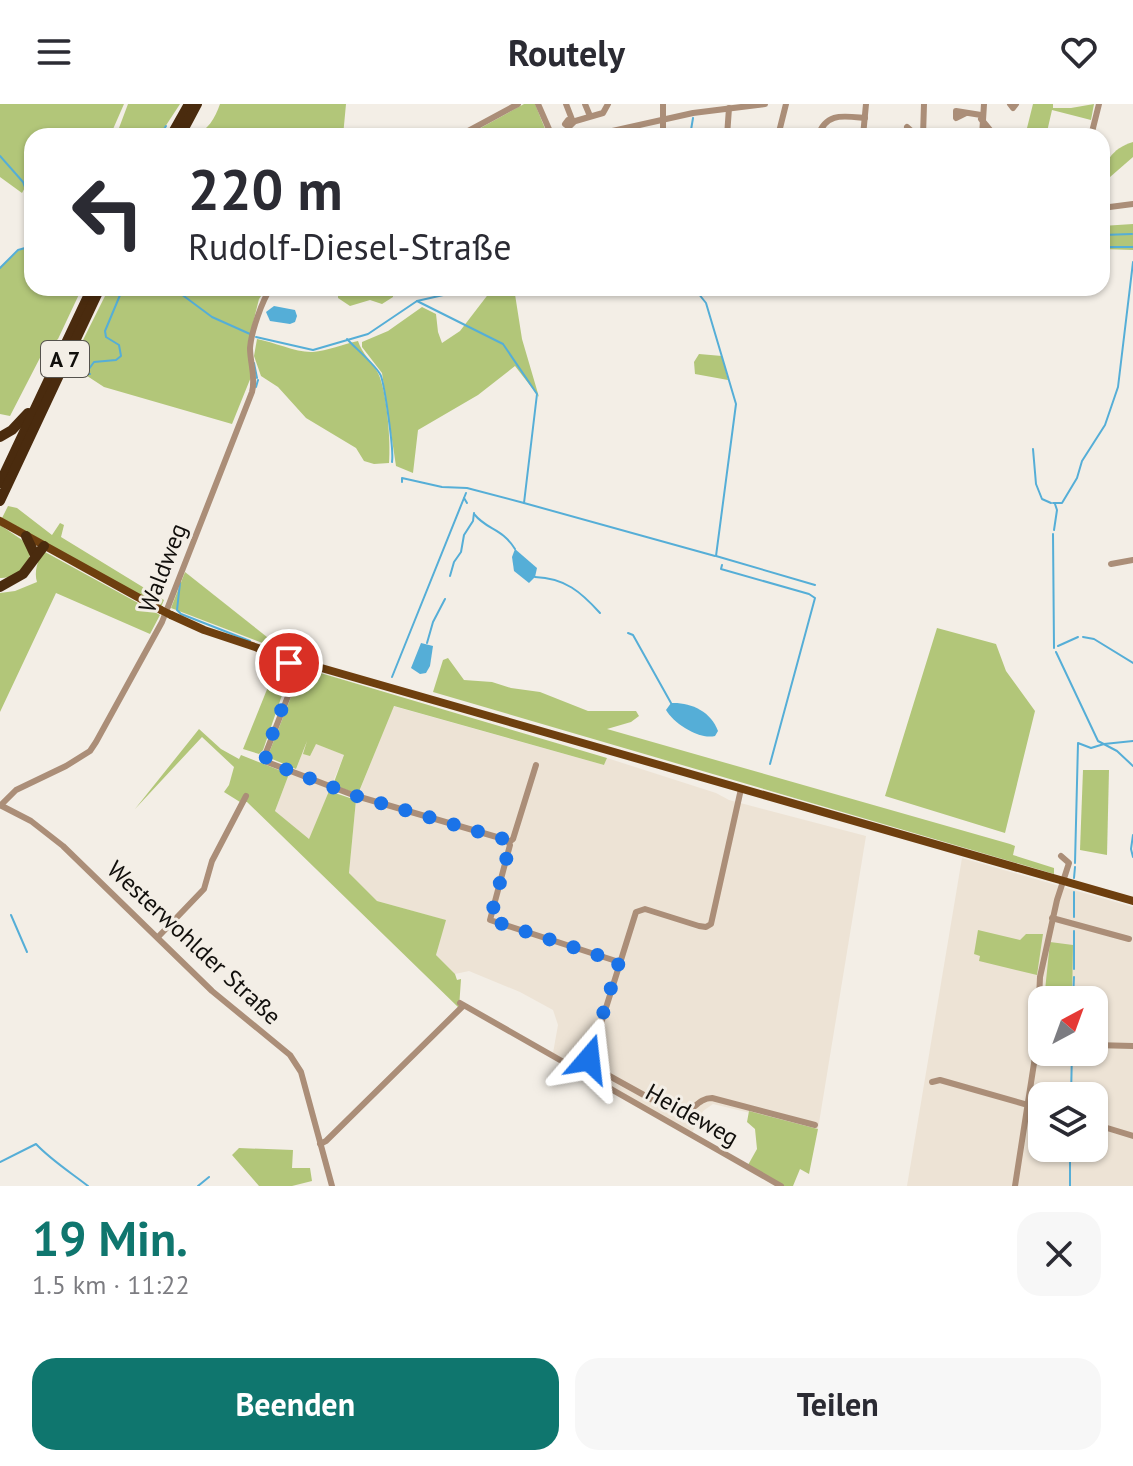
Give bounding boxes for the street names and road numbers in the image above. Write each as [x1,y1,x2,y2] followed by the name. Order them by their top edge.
[41,341,89,377] road number: A 7
[131,519,194,617] street label: Waldweg
[101,854,288,1031] street label: Westerwohlder Straße
[640,1076,744,1153] street label: Heideweg

